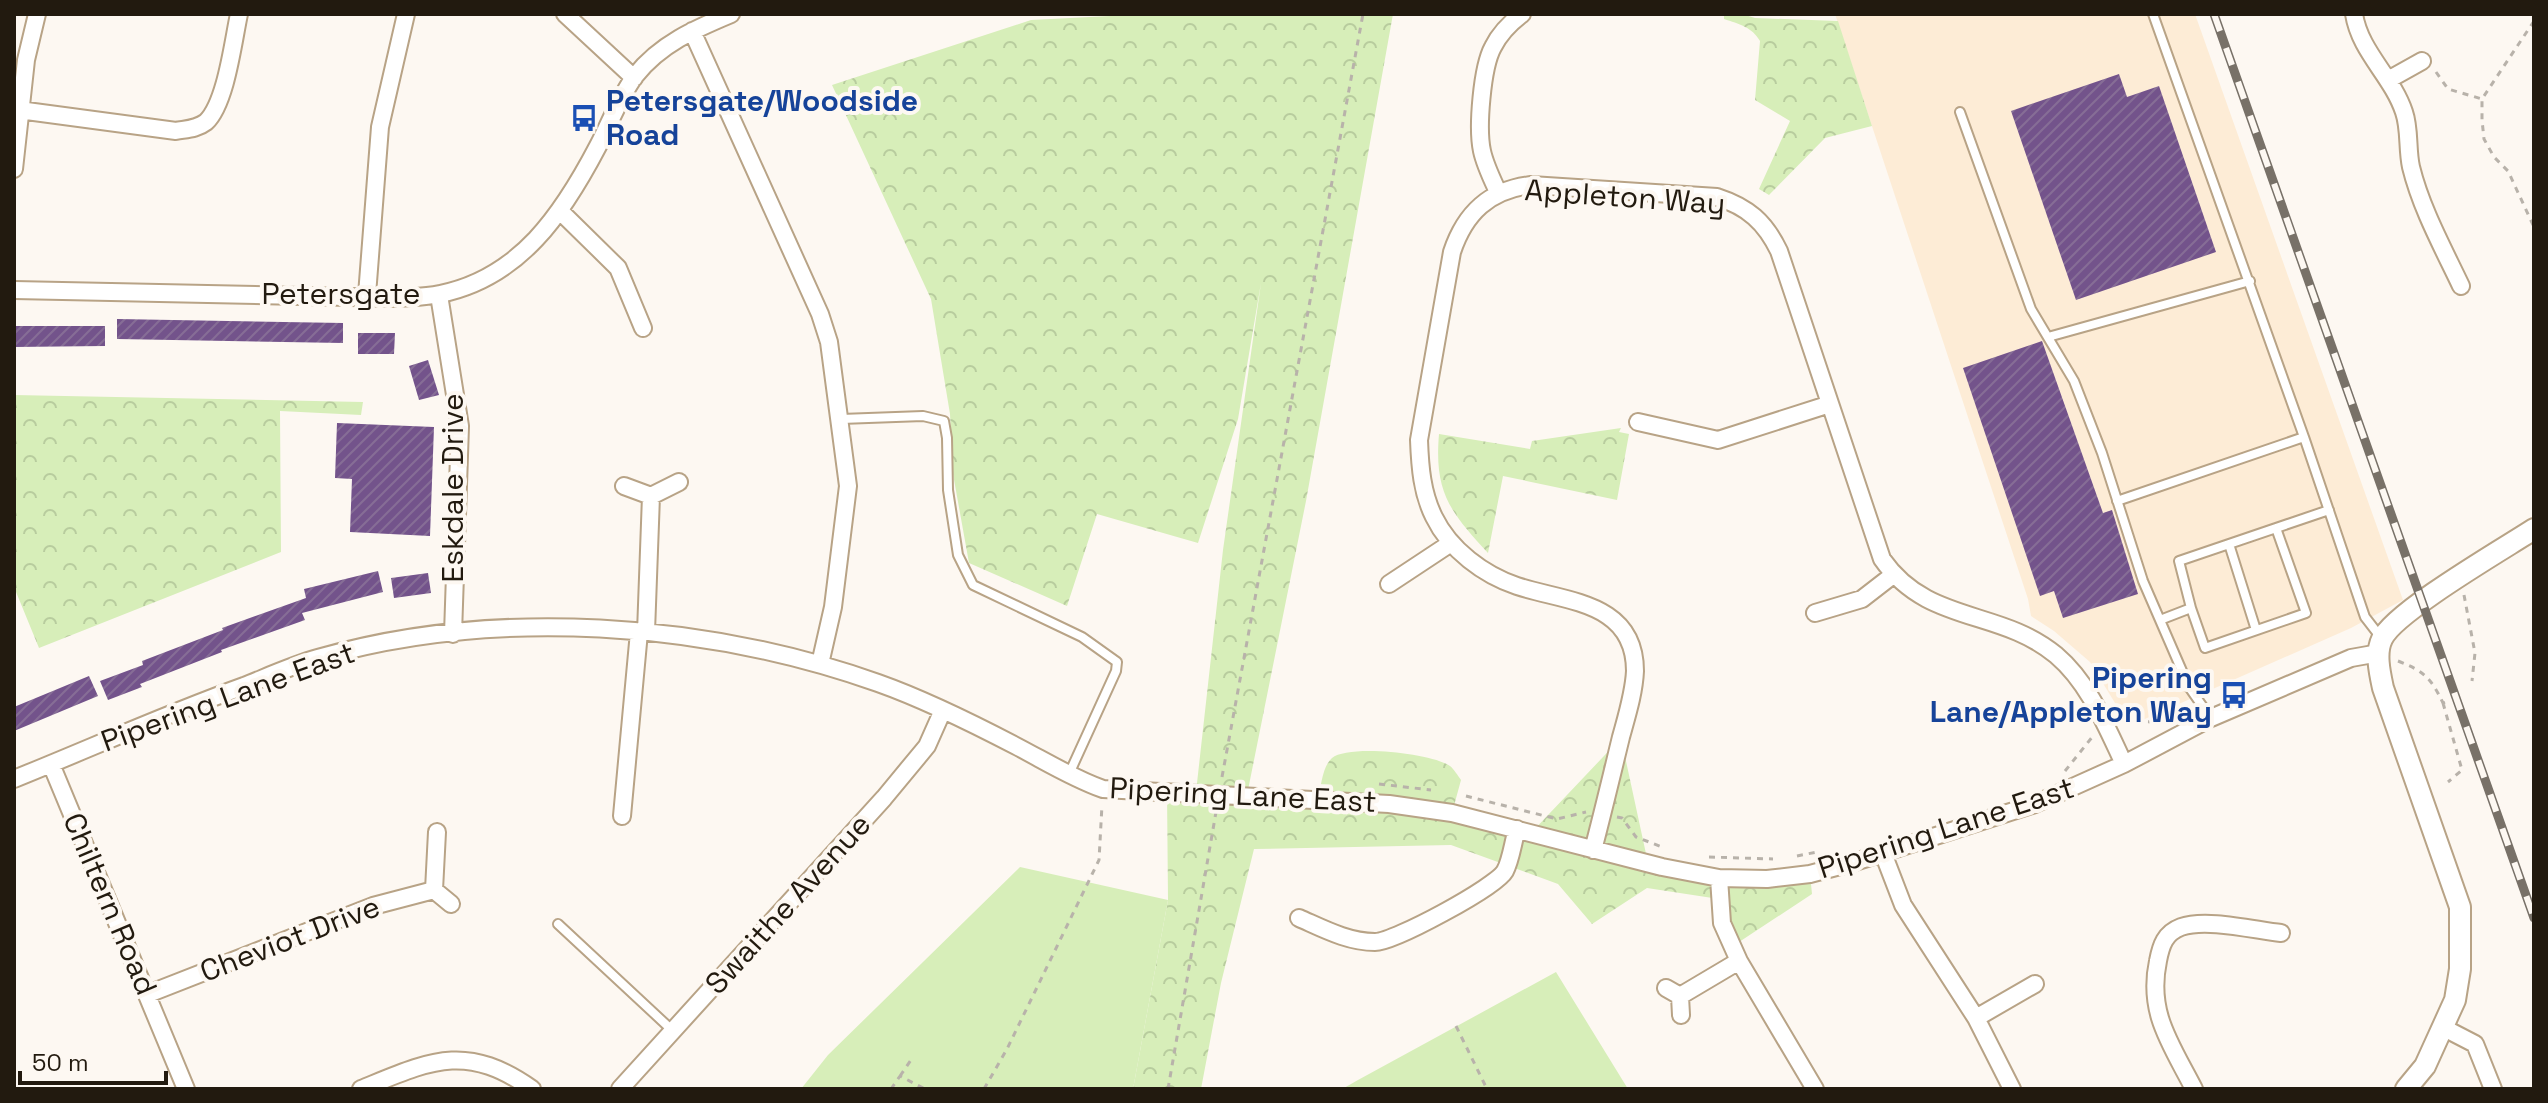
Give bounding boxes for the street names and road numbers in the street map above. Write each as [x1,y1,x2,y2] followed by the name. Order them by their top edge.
[1523,170,1727,223] street label: Appleton Way
[261,274,421,313] street label: Petersgate
[433,393,472,583] street label: Eskdale Drive
[96,633,360,761] street label: Pipering Lane East
[1109,768,1377,821] street label: Pipering Lane East
[1813,768,2079,887] street label: Pipering Lane East
[696,805,879,1002] street label: Swaithe Avenue
[55,807,166,1001] street label: Chiltern Road
[194,886,385,991] street label: Cheviot Drive

